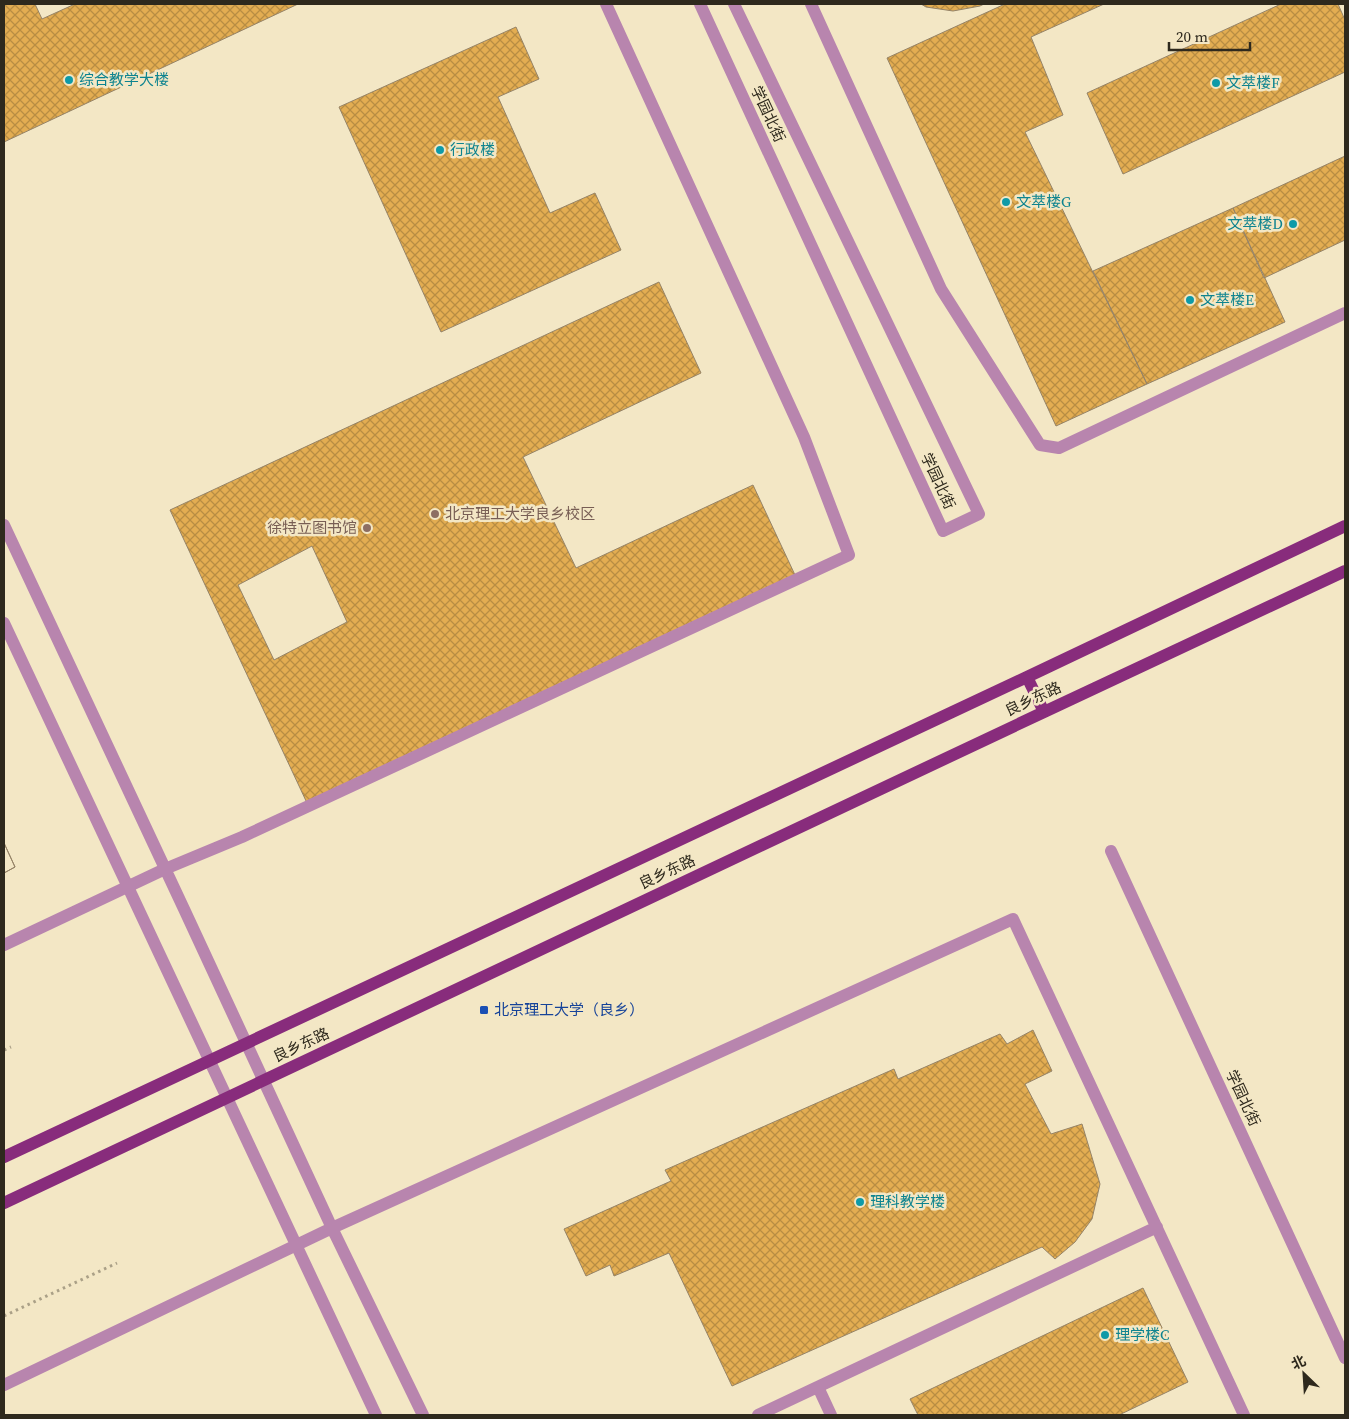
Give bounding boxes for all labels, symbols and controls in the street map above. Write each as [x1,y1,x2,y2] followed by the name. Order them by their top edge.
[1169,20,1250,52] scale bar
[1176,26,1208,47] text: 20 m
[79,69,169,90] place label: 综合教学大楼
[1226,72,1280,93] place label: 文萃楼F
[63,74,75,86] marker: 综合教学大楼
[1210,77,1222,89] marker: 文萃楼F
[746,82,791,145] street label: 学园北街
[450,139,495,160] place label: 行政楼
[434,144,446,156] marker: 行政楼
[1016,191,1071,212] place label: 文萃楼G
[1000,196,1012,208] marker: 文萃楼G
[1227,213,1283,234] place label: 文萃楼D
[1287,218,1299,230] marker: 文萃楼D
[1200,289,1254,310] place label: 文萃楼E
[1184,294,1196,306] marker: 文萃楼E
[916,449,961,512] street label: 学园北街
[445,503,595,524] place label: 北京理工大学良乡校区
[429,508,441,520] marker: 北京理工大学良乡校区
[267,517,357,538] place label: 徐特立图书馆
[361,522,373,534] marker: 徐特立图书馆
[1001,676,1064,721] street label: 良乡东路
[635,849,698,894] street label: 良乡东路
[494,999,644,1020] place label: 北京理工大学（良乡）
[478,1004,490,1016] marker: 北京理工大学（良乡）
[269,1022,332,1067] street label: 良乡东路
[1221,1066,1266,1129] street label: 学园北街
[870,1191,945,1212] place label: 理科教学楼
[854,1196,866,1208] marker: 理科教学楼
[1115,1324,1169,1345] place label: 理学楼C
[1099,1329,1111,1341] marker: 理学楼C
[1279,1349,1329,1399] north arrow
[1288,1350,1309,1374] text: 北

